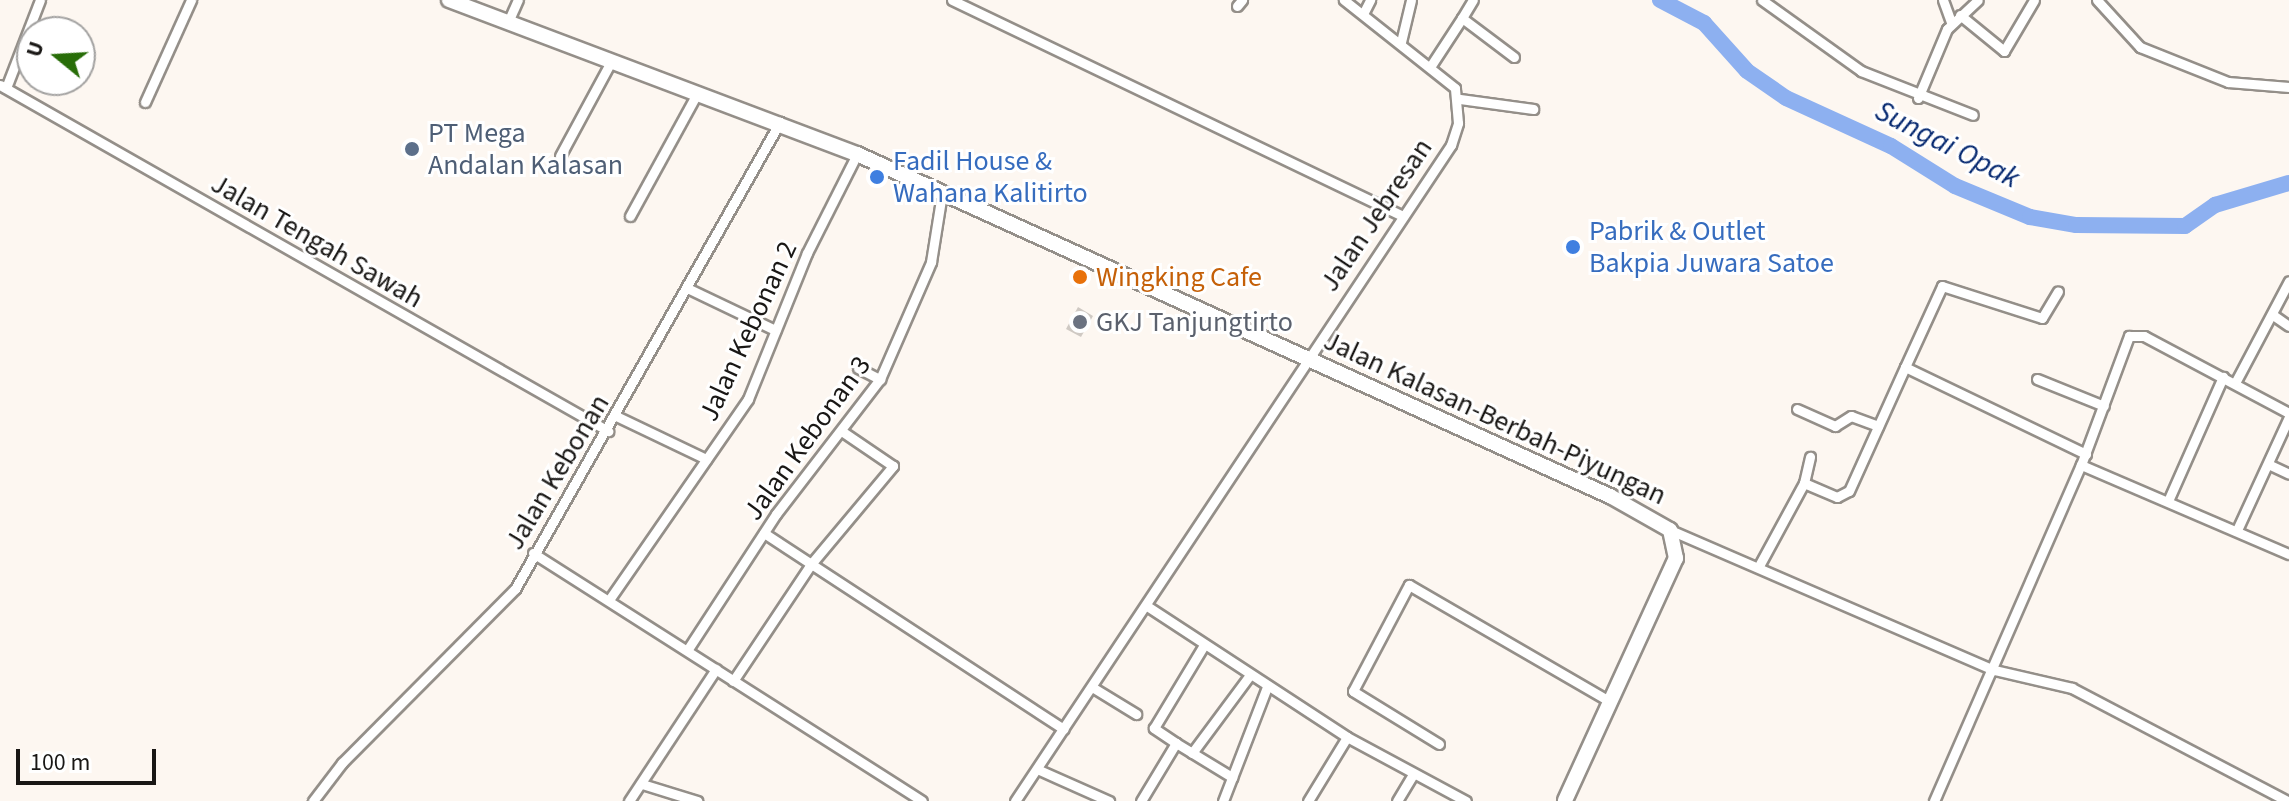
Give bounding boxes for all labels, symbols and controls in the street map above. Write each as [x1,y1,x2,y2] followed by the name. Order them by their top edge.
[16,16,96,96] north arrow
[18,37,53,61] text: U
[1869,93,2025,197] water label: Sungai Opak
[428,116,623,182] place label: PT Mega Andalan Kalasan
[1313,132,1439,298] street label: Jalan Jebresan
[403,140,421,158] marker: PT Mega Andalan Kalasan
[893,144,1088,210] place label: Fadil House & Wahana Kalitirto
[205,167,429,315] street label: Jalan Tengah Sawah
[868,168,886,186] marker: Fadil House & Wahana Kalitirto
[1589,214,1834,280] place label: Pabrik & Outlet Bakpia Juwara Satoe
[692,236,804,426] street label: Jalan Kebonan 2
[1564,238,1582,256] marker: Pabrik & Outlet Bakpia Juwara Satoe
[1096,260,1262,294] place label: Wingking Cafe
[1071,268,1089,286] marker: Wingking Cafe
[1096,305,1293,339] place label: GKJ Tanjungtirto
[1071,313,1089,331] marker: GKJ Tanjungtirto
[1319,324,1671,512] street label: Jalan Kalasan-Berbah-Piyungan
[736,349,878,527] street label: Jalan Kebonan 3
[498,388,616,556] street label: Jalan Kebonan
[20,733,160,783] scale bar
[30,745,90,780] text: 100 m

